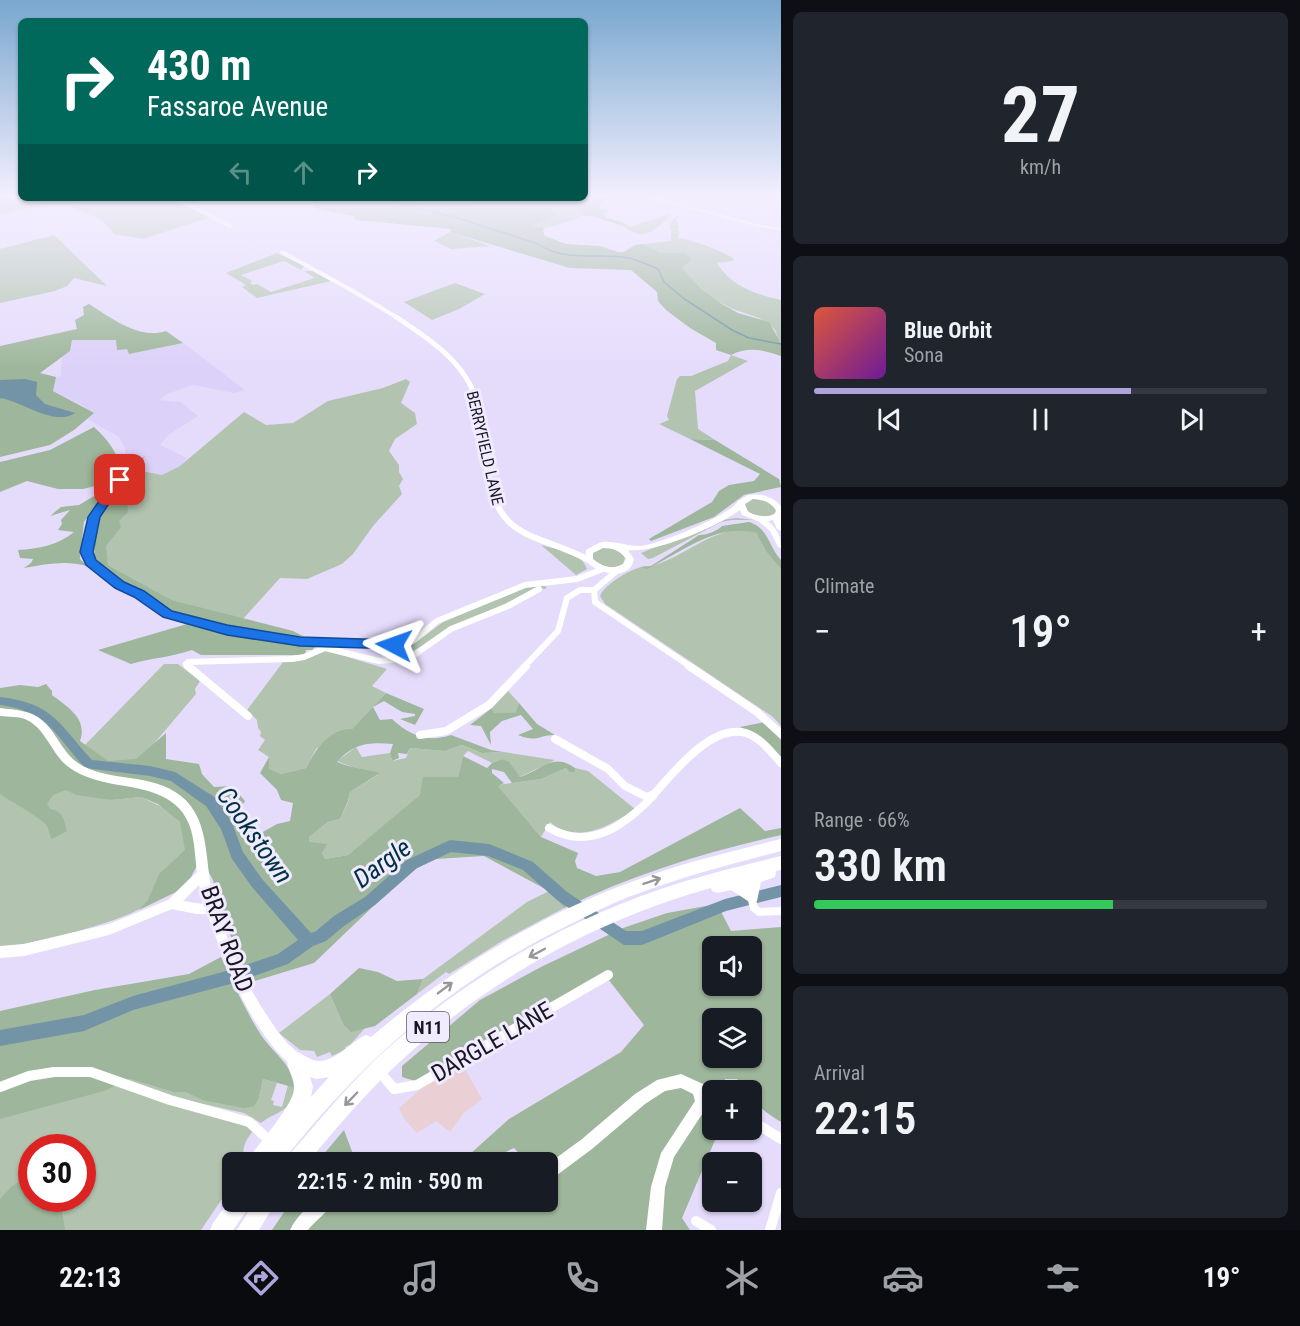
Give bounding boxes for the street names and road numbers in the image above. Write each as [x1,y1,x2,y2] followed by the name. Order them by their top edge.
[463,389,507,507] street label: BERRYFIELD LANE
[195,882,259,996] street label: BRAY ROAD
[426,996,558,1088] street label: DARGLE LANE
[407,1012,449,1042] road number: N11

